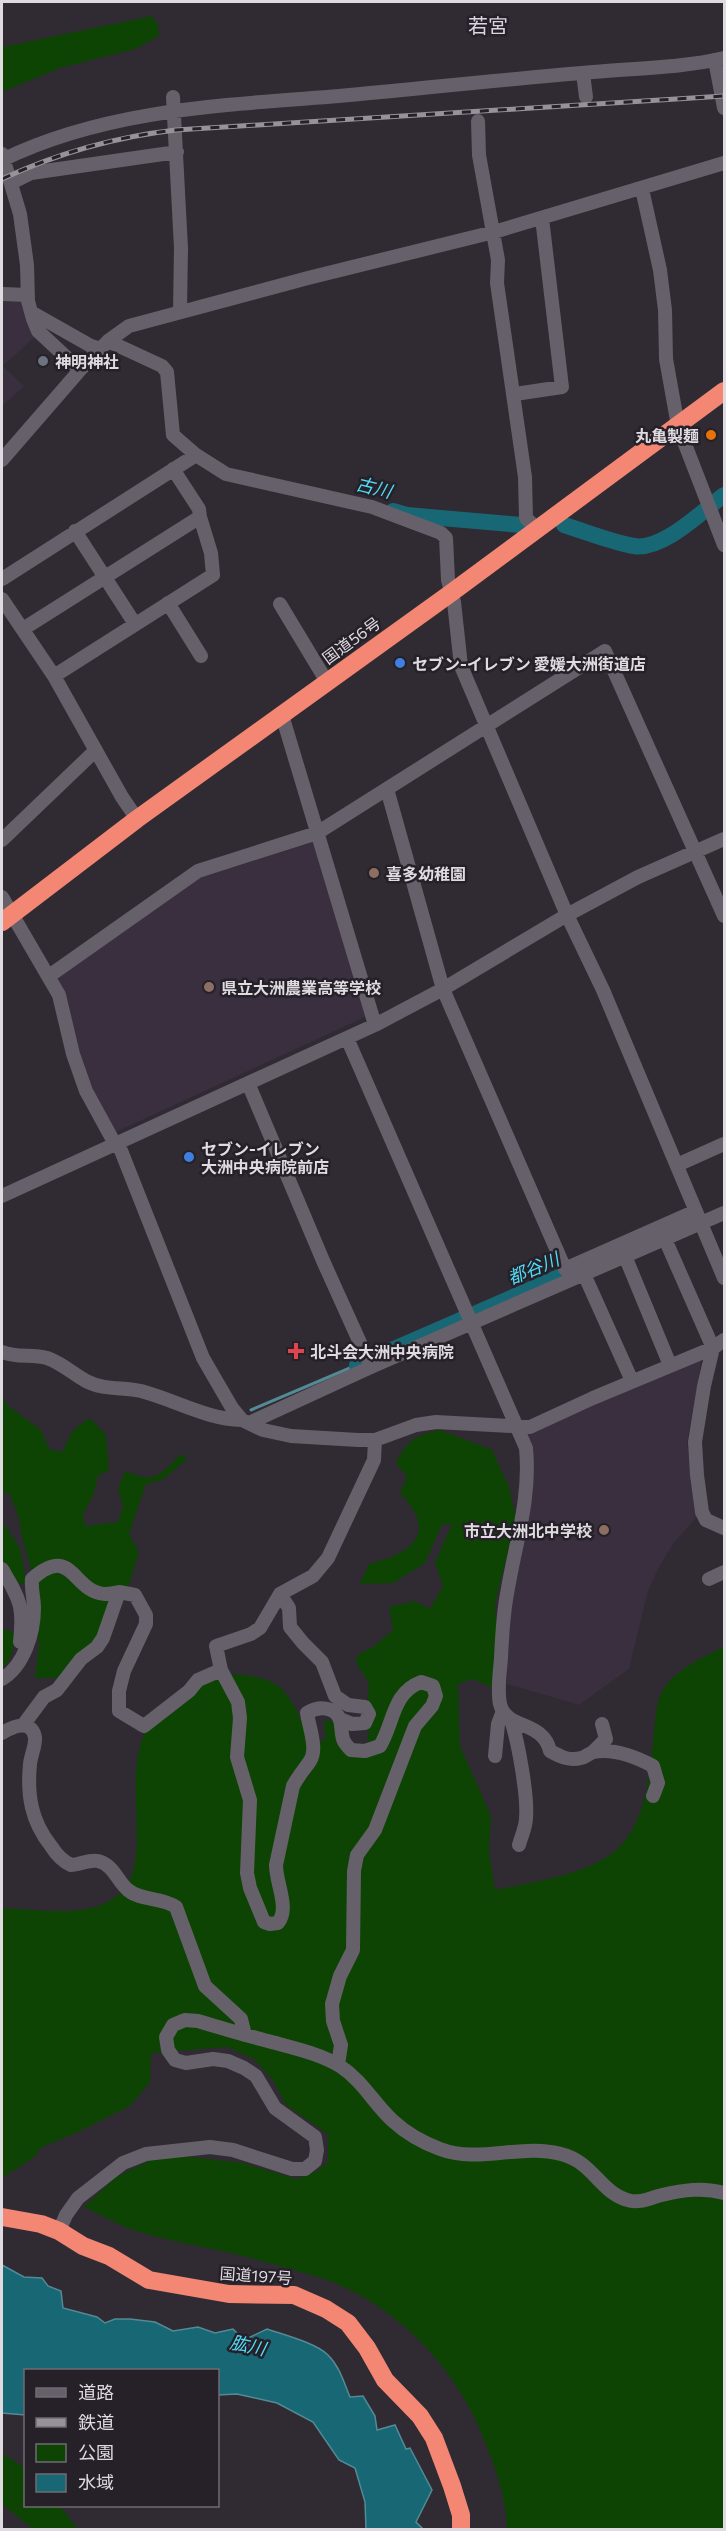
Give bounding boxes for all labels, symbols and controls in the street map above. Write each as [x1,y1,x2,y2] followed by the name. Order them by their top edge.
[468,13,508,37] district label: 若宮
[55,352,119,371] place label: 神明神社
[36,354,50,368] marker: 神明神社
[635,426,699,445] place label: 丸亀製麺
[704,428,718,442] marker: 丸亀製麺
[354,472,396,503] water label: 古川
[318,613,384,667] street label: 国道56号
[412,654,646,673] place label: セブン-イレブン 愛媛大洲街道店
[393,656,407,670] marker: セブン-イレブン 愛媛大洲街道店
[386,864,466,883] place label: 喜多幼稚園
[367,866,381,880] marker: 喜多幼稚園
[221,978,381,997] place label: 県立大洲農業高等学校
[202,980,216,994] marker: 県立大洲農業高等学校
[201,1139,329,1176] place label: セブン-イレブン 大洲中央病院前店
[182,1150,196,1164] marker: セブン-イレブン 大洲中央病院前店
[504,1247,564,1289] water label: 都谷川
[287,1342,305,1360] marker: 北斗会大洲中央病院
[310,1342,454,1361] place label: 北斗会大洲中央病院
[464,1521,592,1540] place label: 市立大洲北中学校
[597,1523,611,1537] marker: 市立大洲北中学校
[219,2263,293,2287] street label: 国道197号
[228,2330,270,2360] water label: 肱川
[24,2369,219,2507] legend
[78,2381,114,2403] text: 道路
[78,2411,114,2433] text: 鉄道
[78,2441,114,2463] text: 公園
[78,2471,114,2493] text: 水域

